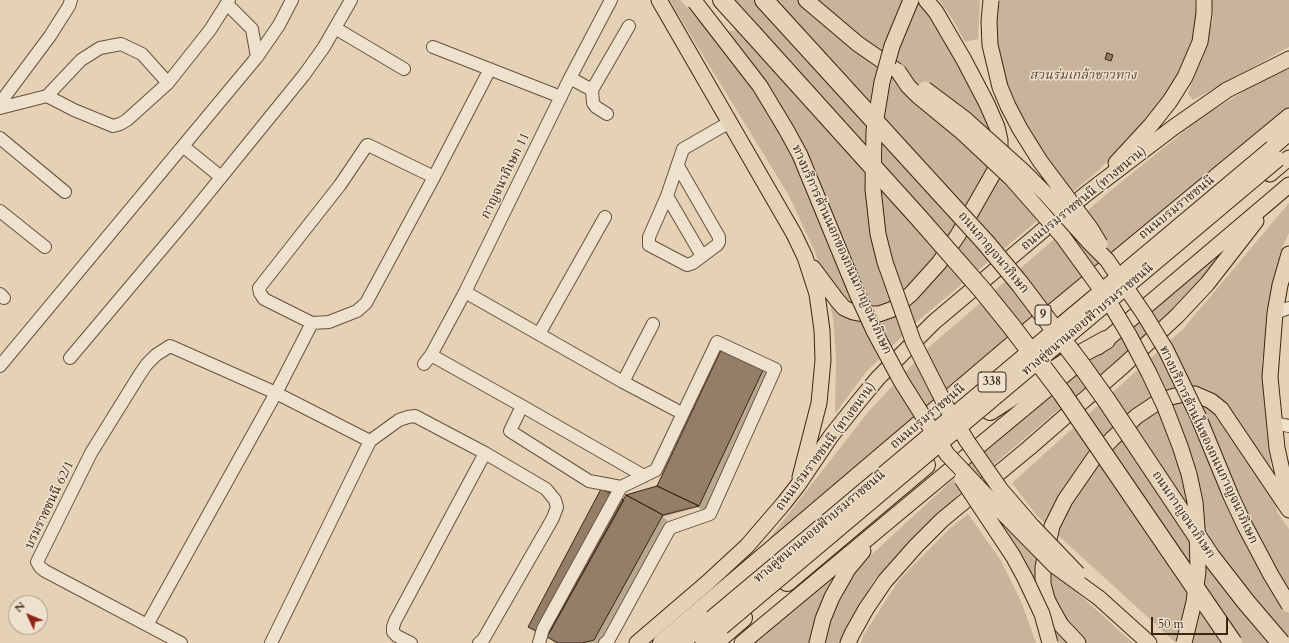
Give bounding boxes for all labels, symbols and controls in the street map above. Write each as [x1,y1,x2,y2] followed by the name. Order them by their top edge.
[1030,68,1136,84] park label: สวนร่มเกล้าชาวทาง
[478,130,534,222] street label: กาญจนาภิเษก 11
[788,143,894,357] street label: ทางบริการด้านนอกของถนนกาญจนาภิเษก
[1018,144,1150,254] street label: ถนนบรมราชชนนี (ทางขนาน)
[1136,173,1218,243] street label: ถนนบรมราชชนนี
[954,209,1032,297] street label: ถนนกาญจนาภิเษก
[1019,260,1157,380] street label: ทางคู่ขนานลอยฟ้าบรมราชชนนี
[1035,305,1051,325] road number: 9
[1155,343,1261,547] street label: ทางบริการด้านในของถนนกาญจนาภิเษก
[978,372,1006,392] road number: 338
[773,380,879,514] street label: ถนนบรมราชชนนี (ทางขนาน)
[887,381,969,453] street label: ถนนบรมราชชนนี
[22,458,78,552] street label: บรมราชชนนี 62/1
[751,467,889,587] street label: ทางคู่ขนานลอยฟ้าบรมราชชนนี
[1148,468,1218,562] street label: ถนนกาญจนาภิเษก
[8,595,48,635] north arrow
[11,598,28,616] text: N
[1153,609,1230,635] scale bar
[1158,616,1184,632] text: 50 m

